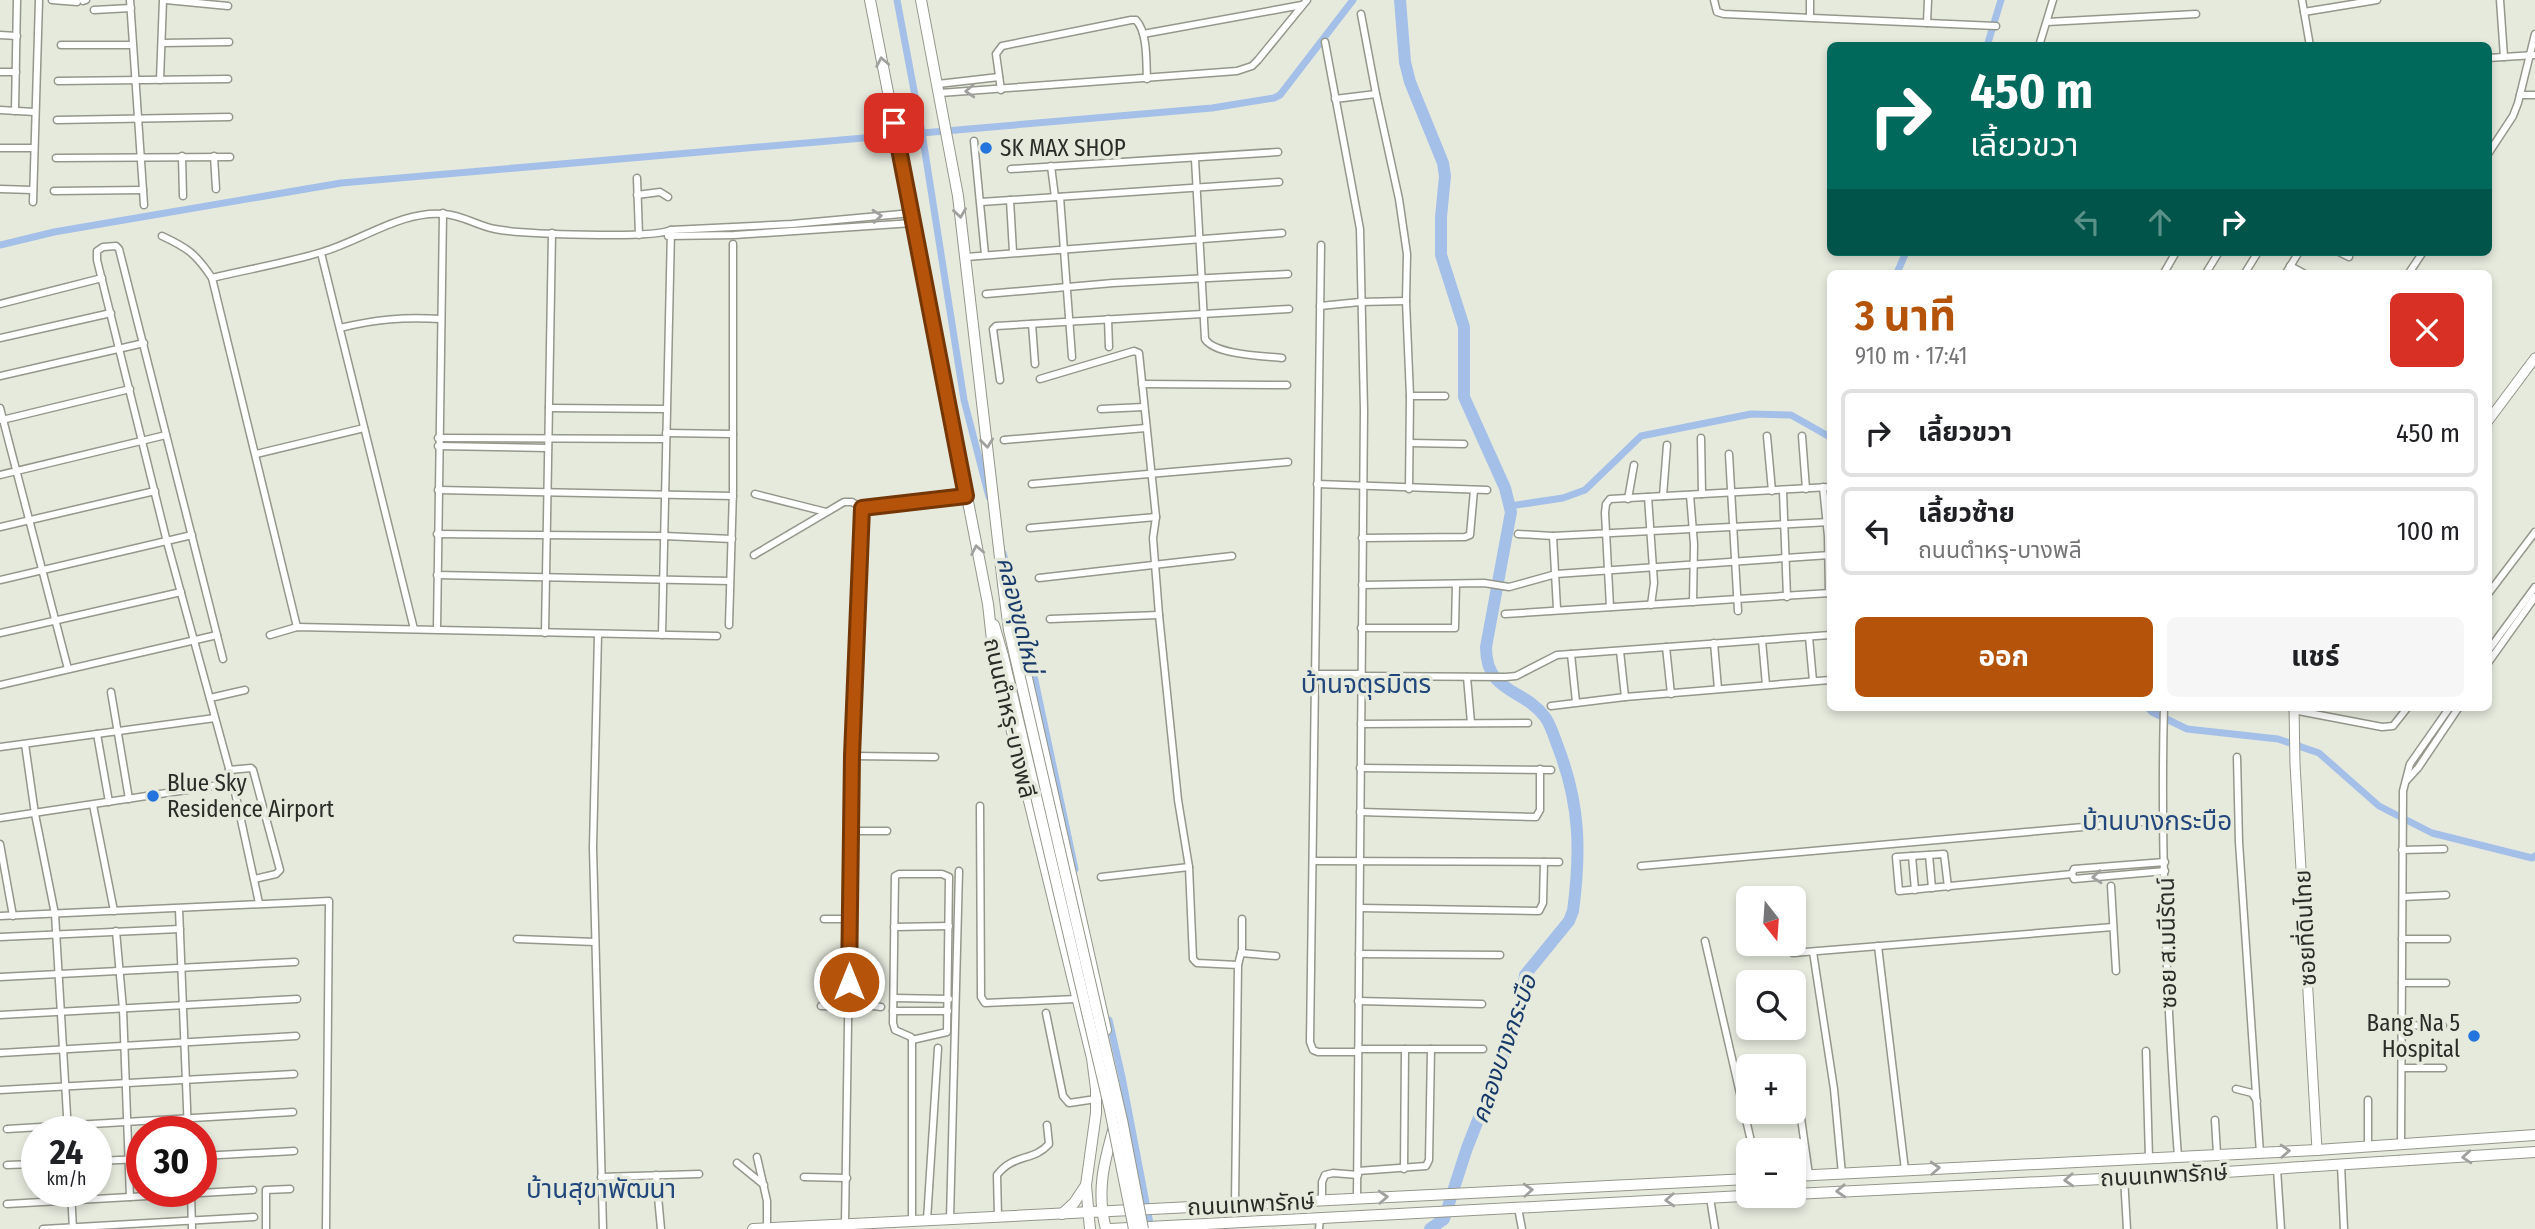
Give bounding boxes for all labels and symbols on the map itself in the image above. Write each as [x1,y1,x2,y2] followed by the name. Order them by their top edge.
[876,56,891,68] one-way arrow
[965,84,976,99] one-way arrow
[864,93,924,153] pin
[1000,134,1126,162] place label: SK MAX SHOP
[978,140,994,156] marker: SK MAX SHOP
[953,207,968,219] one-way arrow
[872,209,883,224] one-way arrow
[979,437,994,449] one-way arrow
[970,544,985,556] one-way arrow
[990,554,1048,679] water label: คลองขุดใหม่
[978,635,1042,801] street label: ถนนตำหรุ-บางพลี
[1301,669,1431,700] district label: บ้านจตุรมิตร
[167,769,334,823] place label: Blue Sky Residence Airport
[145,788,161,804] marker: Blue Sky Residence Airport
[2082,806,2232,837] district label: บ้านบางกระบือ
[2091,869,2102,884] one-way arrow
[2286,869,2322,987] street label: ซอยที่ดินไทย
[2152,877,2182,1009] street label: ซอย ส.มนีรัตน์
[1736,886,1806,956] north arrow
[812,945,886,1019] position arrow
[1466,970,1543,1127] water label: คลองบางกระบือ
[2367,1009,2460,1063] place label: Bang Na 5 Hospital
[2466,1028,2482,1044] marker: Bang Na 5 Hospital
[126,1116,217,1207] speed limit sign: 30
[2280,1144,2291,1159] one-way arrow
[2461,1149,2472,1164] one-way arrow
[2099,1158,2229,1192] street label: ถนนเทพารักษ์
[1930,1161,1941,1176] one-way arrow
[2063,1172,2074,1187] one-way arrow
[526,1174,676,1205] district label: บ้านสุขาพัฒนา
[1522,1183,1533,1198] one-way arrow
[1836,1184,1847,1199] one-way arrow
[1186,1187,1316,1221] street label: ถนนเทพารักษ์
[1378,1190,1389,1205] one-way arrow
[1664,1192,1675,1207] one-way arrow

